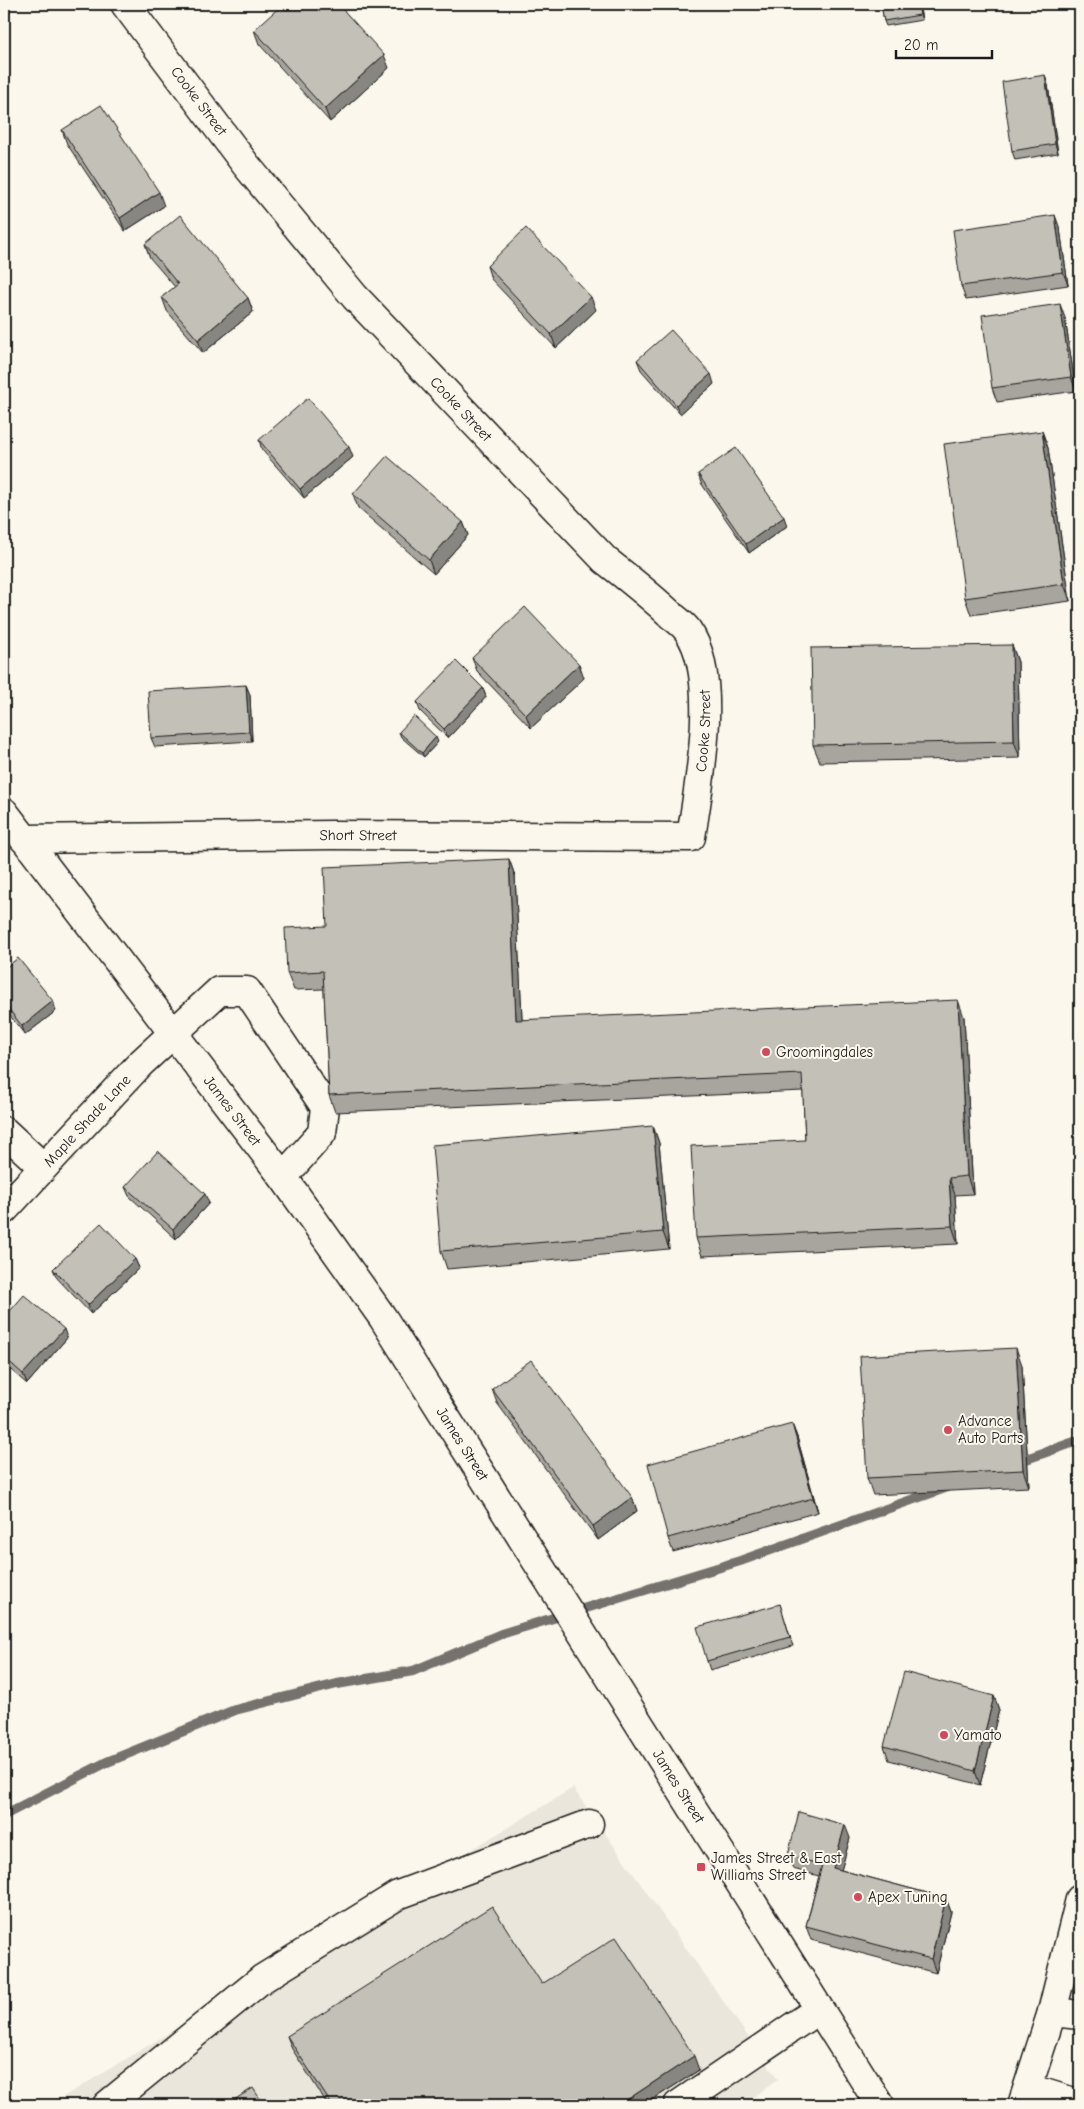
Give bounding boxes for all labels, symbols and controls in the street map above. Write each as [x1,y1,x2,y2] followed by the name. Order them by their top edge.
[896,28,993,60] scale bar
[904,36,938,54] text: 20 m
[167,63,231,140] street label: Cooke Street
[426,373,496,446] street label: Cooke Street
[692,689,714,773] street label: Cooke Street
[319,826,397,844] street label: Short Street
[776,1043,873,1061] place label: Groomingdales
[760,1046,772,1058] marker: Groomingdales
[40,1071,135,1171] street label: Maple Shade Lane
[200,1072,265,1150] street label: James Street
[433,1404,493,1484] street label: James Street
[958,1412,1023,1447] place label: Advance Auto Parts
[942,1424,954,1436] marker: Advance Auto Parts
[954,1726,1002,1744] place label: Yamato
[938,1729,950,1741] marker: Yamato
[649,1746,709,1827] street label: James Street
[711,1849,842,1884] place label: James Street & East Williams Street
[695,1861,707,1873] marker: James Street & East Williams Street
[868,1888,948,1906] place label: Apex Tuning
[852,1891,864,1903] marker: Apex Tuning

